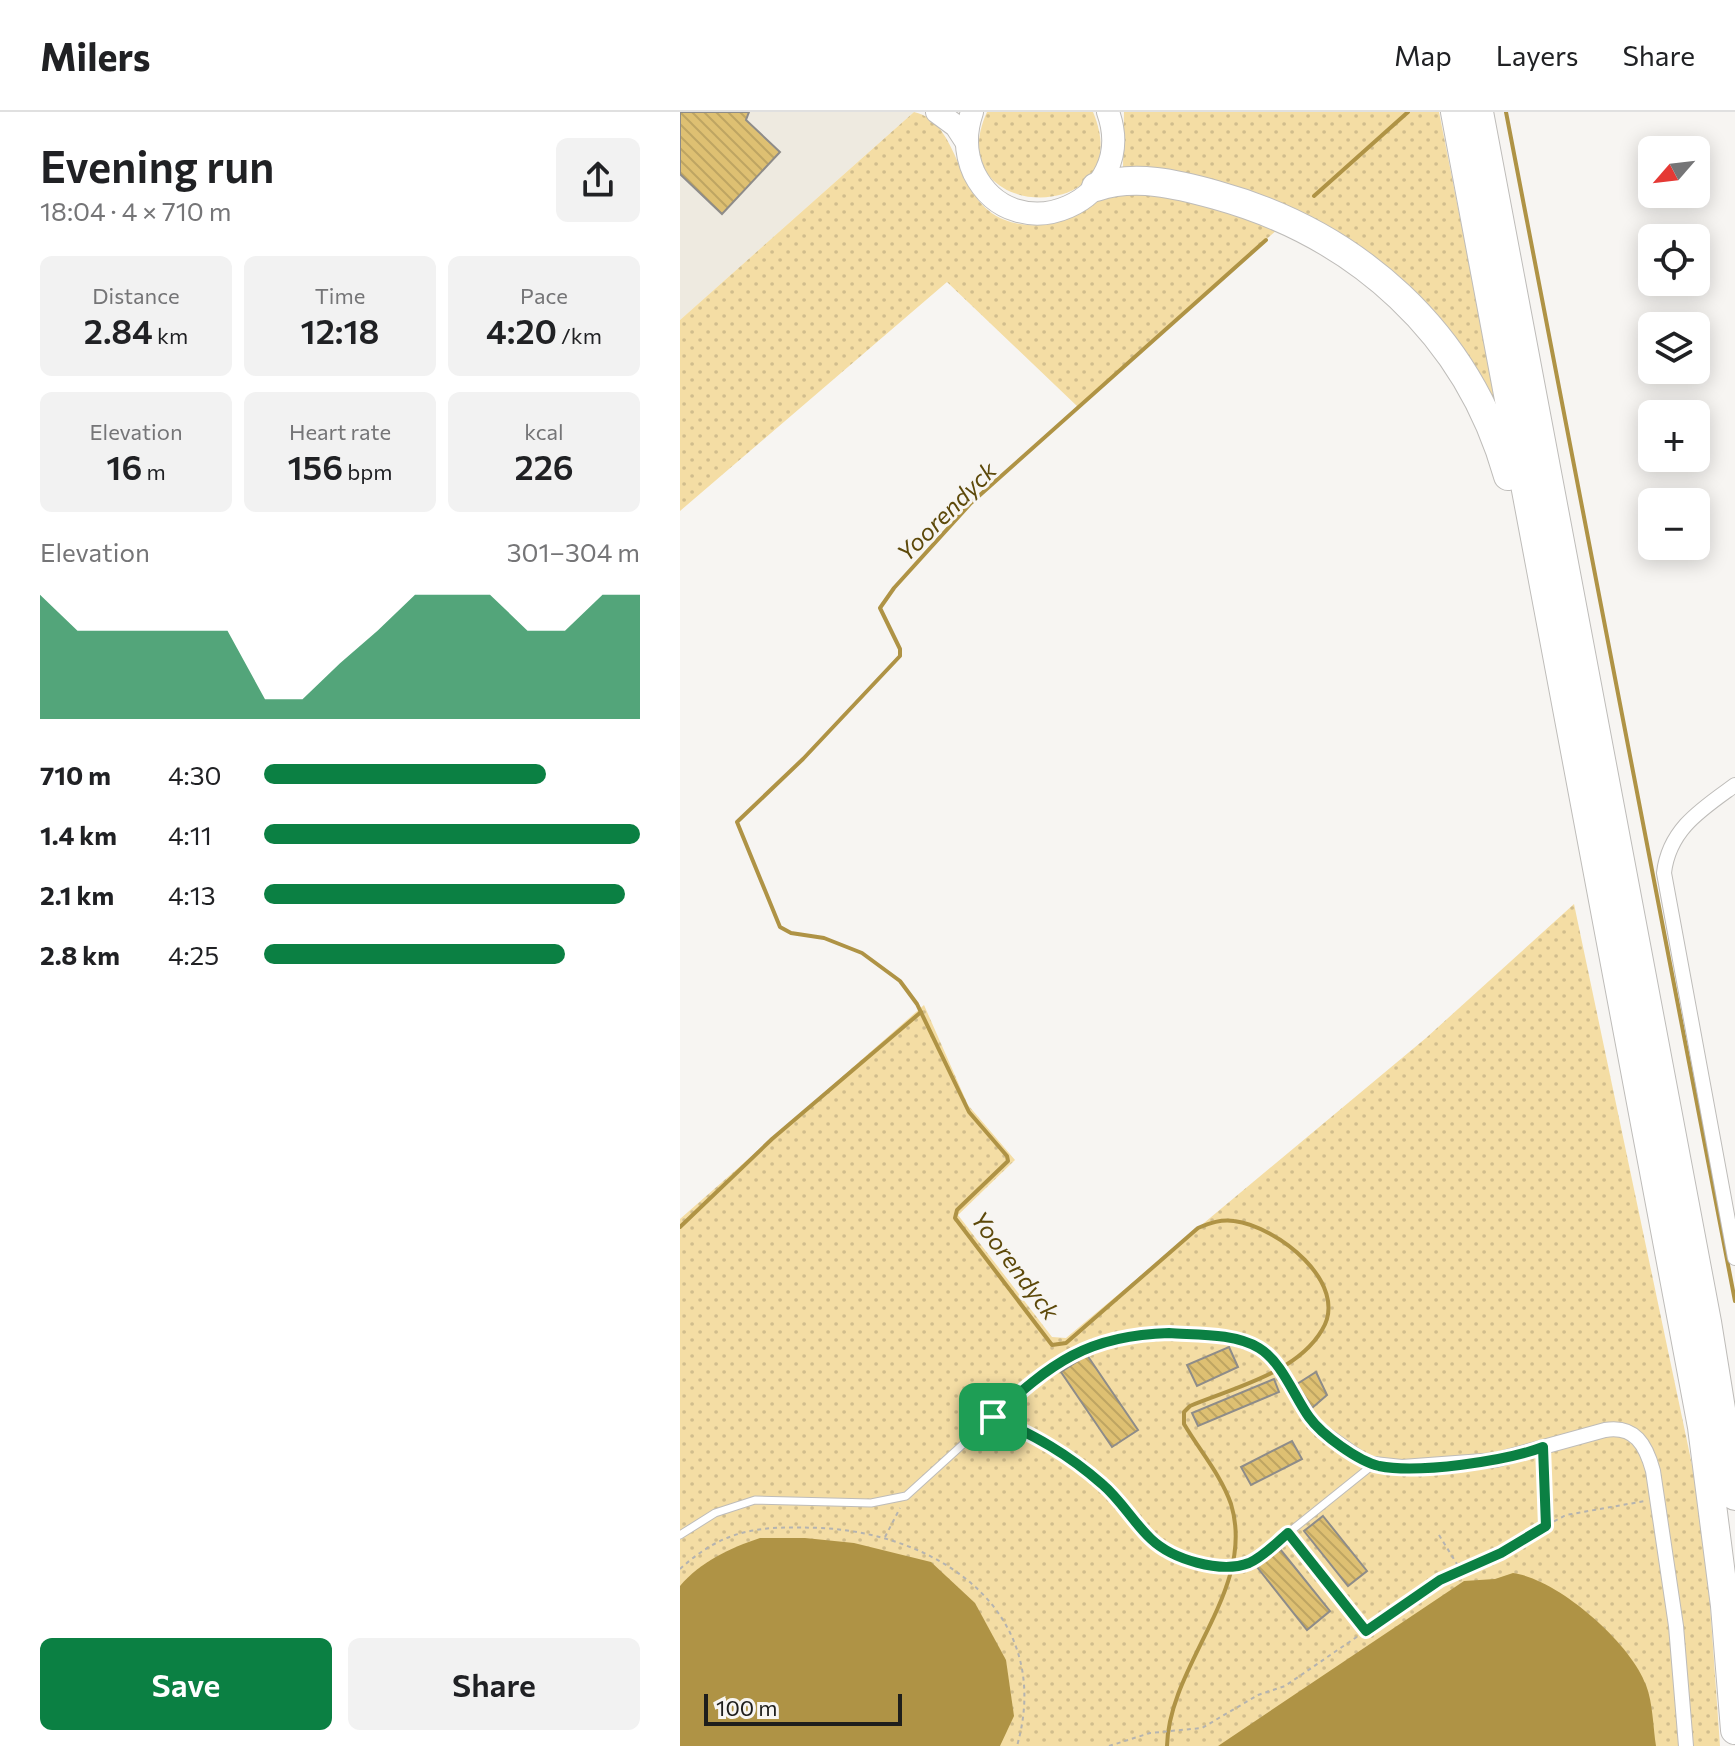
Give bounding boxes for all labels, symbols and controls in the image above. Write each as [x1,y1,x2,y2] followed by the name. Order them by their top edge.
[40,32,150,79] text: Milers
[1394,38,1452,72] text: Map
[1496,38,1578,72] text: Layers
[1622,38,1695,72] text: Share
[1638,136,1710,208] north arrow
[1638,136,1710,560] map controls
[40,138,274,192] text: Evening run
[556,138,640,222] button: share
[40,195,231,226] text: 18:04 · 4 × 710 m
[1638,224,1710,296] button: locate
[92,282,180,309] text: Distance
[315,282,365,309] text: Time
[520,282,568,309] text: Pace
[84,309,153,351] text: 2.84
[301,309,379,351] text: 12:18
[486,309,557,351] text: 4:20
[1638,312,1710,384] button: layers
[153,322,188,349] text: km
[557,322,602,349] text: /km
[1638,400,1710,472] button: +
[90,418,182,445] text: Elevation
[289,418,391,445] text: Heart rate
[524,418,564,445] text: kcal
[106,445,142,487] text: 16
[287,445,343,487] text: 156
[514,445,574,487] text: 226
[890,454,1003,567] water label: Yoorendyck
[142,458,166,485] text: m
[343,458,393,485] text: bpm
[1638,488,1710,560] button: −
[40,536,150,567] text: Elevation
[507,536,640,567] text: 301–304 m
[40,759,111,790] text: 710 m
[168,759,222,790] text: 4:30
[40,819,117,850] text: 1.4 km
[168,819,212,850] text: 4:11
[40,879,114,910] text: 2.1 km
[168,879,216,910] text: 4:13
[40,939,120,970] text: 2.8 km
[168,939,219,970] text: 4:25
[966,1205,1067,1326] water label: Yoorendyck
[959,1383,1027,1451] pin
[971,1395,1015,1439] icon: arrive
[40,1638,332,1730] button: Save
[348,1638,640,1730] button: Share
[704,1690,902,1726] scale bar
[716,1694,778,1721] text: 100 m

